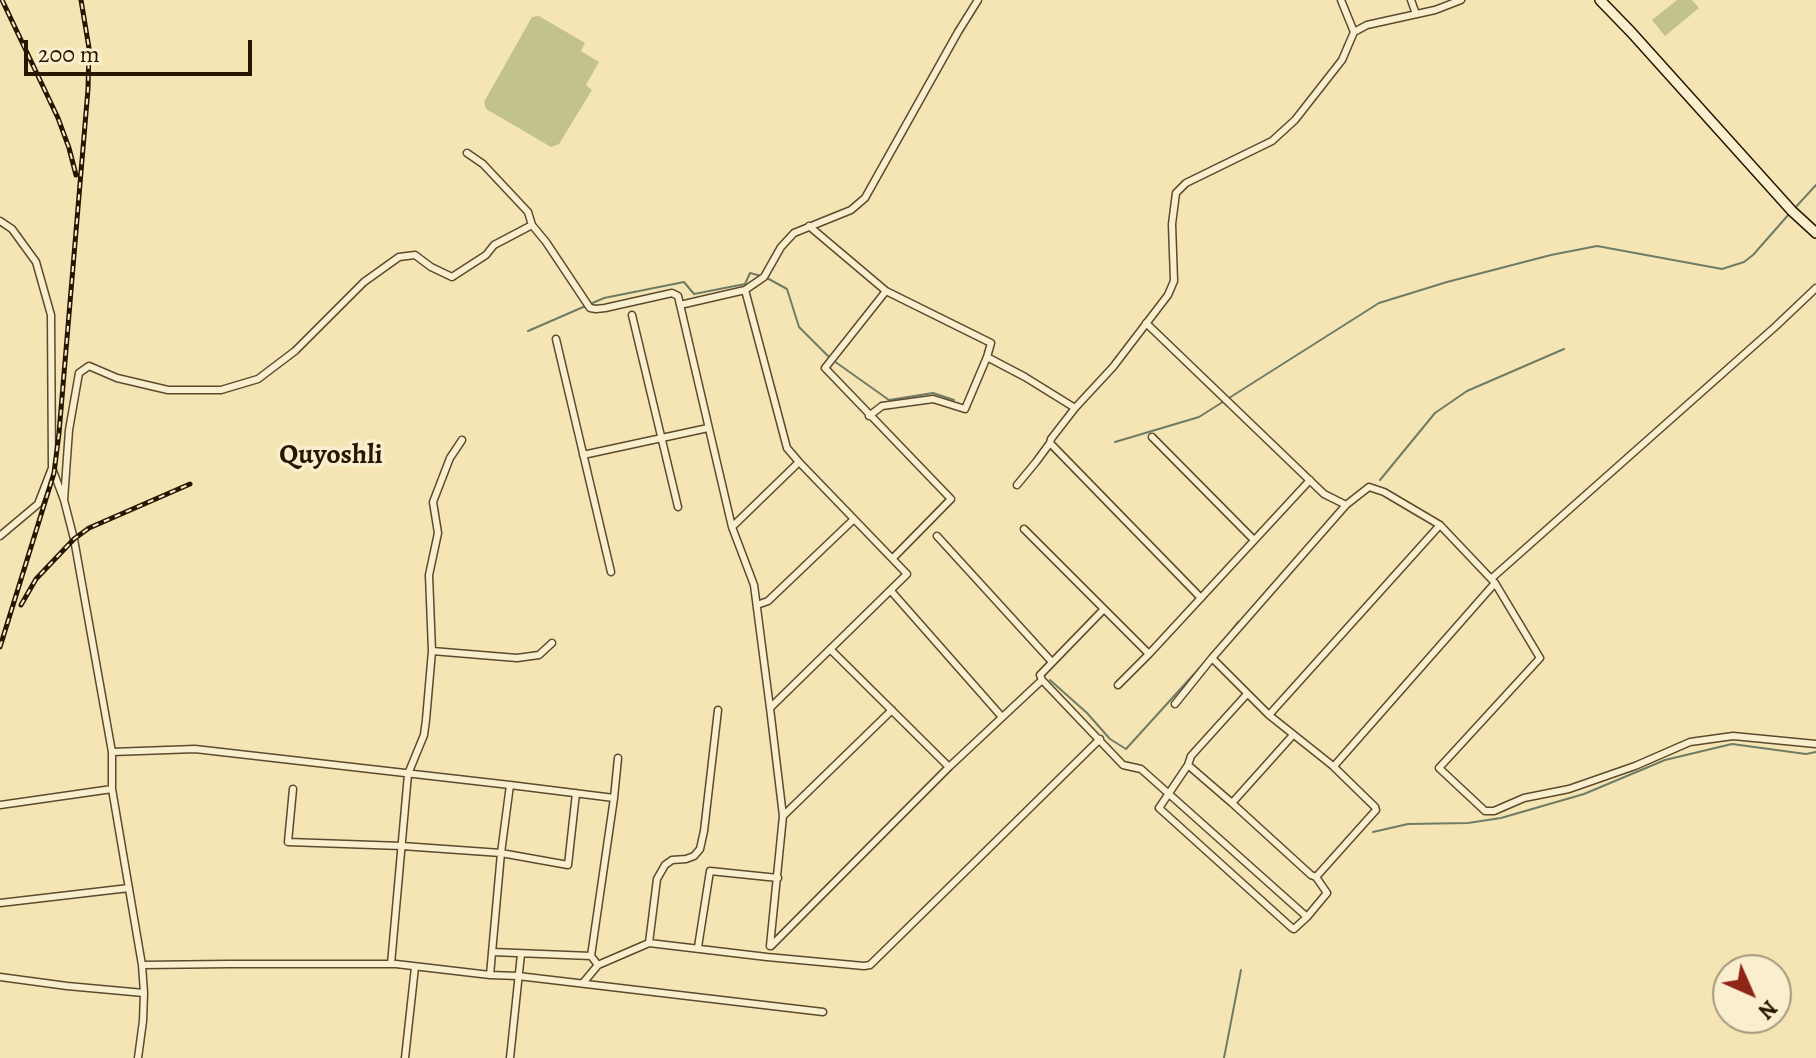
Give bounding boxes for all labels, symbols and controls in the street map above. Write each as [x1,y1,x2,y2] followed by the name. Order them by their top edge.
[28,24,256,74] scale bar
[38,38,100,70] text: 200 m
[279,439,383,473] district label: Quyoshli
[1712,954,1792,1034] north arrow
[1751,993,1784,1026] text: N

